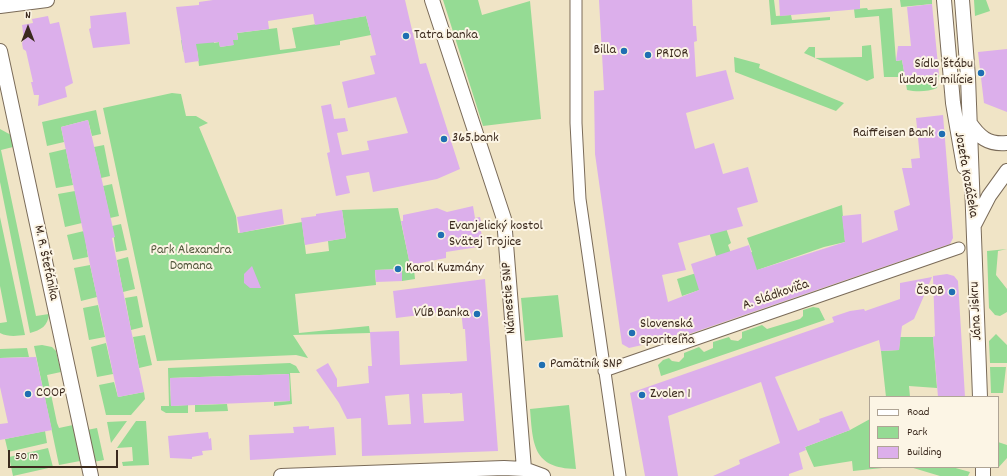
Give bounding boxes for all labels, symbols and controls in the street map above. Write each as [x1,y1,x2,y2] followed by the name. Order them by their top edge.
[8,8,48,48] north arrow
[25,8,31,24] text: N
[414,28,478,44] place label: Tatra banka
[401,31,411,41] marker: Tatra banka
[594,43,616,59] place label: Billa
[619,46,629,56] marker: Billa
[656,47,688,63] place label: PRIOR
[643,50,653,60] marker: PRIOR
[899,57,973,90] place label: Sídlo štábu ľudovej milície
[976,68,986,78] marker: Sídlo štábu ľudovej milície
[853,126,934,142] place label: Raiffeisen Bank
[937,129,947,139] marker: Raiffeisen Bank
[452,131,499,147] place label: 365.bank
[949,131,981,219] street label: Jozefa Kozáčeka
[439,134,449,144] marker: 365.bank
[449,219,543,252] place label: Evanjelický kostol Svätej Trojice
[29,224,61,302] street label: M. R. Štefánika
[436,230,446,240] marker: Evanjelický kostol Svätej Trojice
[151,243,231,276] park label: Park Alexandra Domana
[406,261,484,277] place label: Karol Kuzmány
[499,261,521,335] street label: Námestie SNP
[393,264,403,274] marker: Karol Kuzmány
[741,277,811,315] street label: A. Sládkoviča
[967,281,987,341] street label: Jána Jiskru
[916,284,944,300] place label: ČSOB
[947,287,957,297] marker: ČSOB
[414,306,469,322] place label: VÚB Banka
[472,309,482,319] marker: VÚB Banka
[640,317,695,350] place label: Slovenská sporiteľňa
[627,328,637,338] marker: Slovenská sporiteľňa
[550,357,622,373] place label: Pamätník SNP
[537,360,547,370] marker: Pamätník SNP
[36,386,65,402] place label: COOP
[650,387,690,403] place label: Zvolen 1
[23,389,33,399] marker: COOP
[637,390,647,400] marker: Zvolen 1
[869,396,999,468] legend
[907,404,929,421] text: Road
[907,424,927,441] text: Park
[10,442,120,468] scale bar
[907,444,942,461] text: Building
[15,448,38,465] text: 50 m

